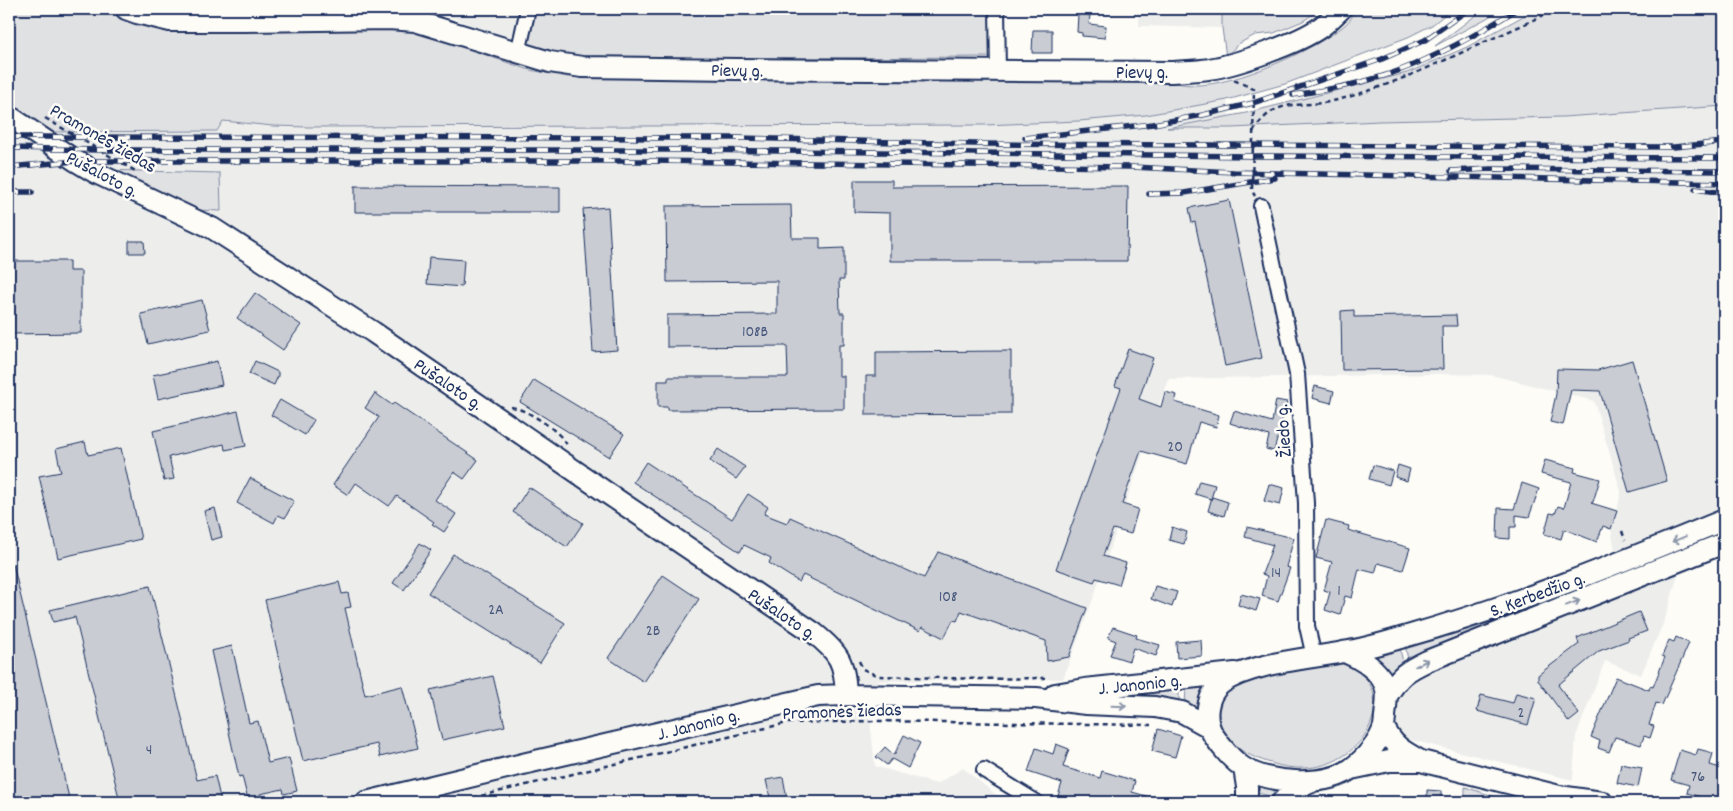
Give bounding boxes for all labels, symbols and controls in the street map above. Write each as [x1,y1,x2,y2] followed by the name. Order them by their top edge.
[711,59,763,86] street label: Pievų g.
[1116,61,1168,88] street label: Pievų g.
[44,98,161,182] street label: Pramonės žiedas
[60,146,142,206] street label: Pušaloto g.
[742,321,768,344] house number: 108B
[407,353,487,419] street label: Pušaloto g.
[1270,403,1301,458] street label: Žiedo g.
[1167,436,1183,459] house number: 20
[1672,534,1687,544] one-way arrow
[1271,562,1281,585] house number: 14
[1487,567,1590,626] street label: S. Kerbedžio g.
[1337,580,1341,603] house number: 1
[741,583,821,649] street label: Pušaloto g.
[939,586,957,609] house number: 108
[1565,598,1580,607] one-way arrow
[488,599,504,622] house number: 2A
[646,620,660,643] house number: 2B
[1414,658,1429,667] one-way arrow
[1097,669,1184,704] street label: J. Janonio g.
[782,698,902,729] street label: Pramonės žiedas
[1111,701,1127,710] one-way arrow
[1518,702,1525,725] house number: 2
[655,703,743,750] street label: J. Janonio g.
[146,739,152,762] house number: 4
[1691,766,1705,789] house number: 76

